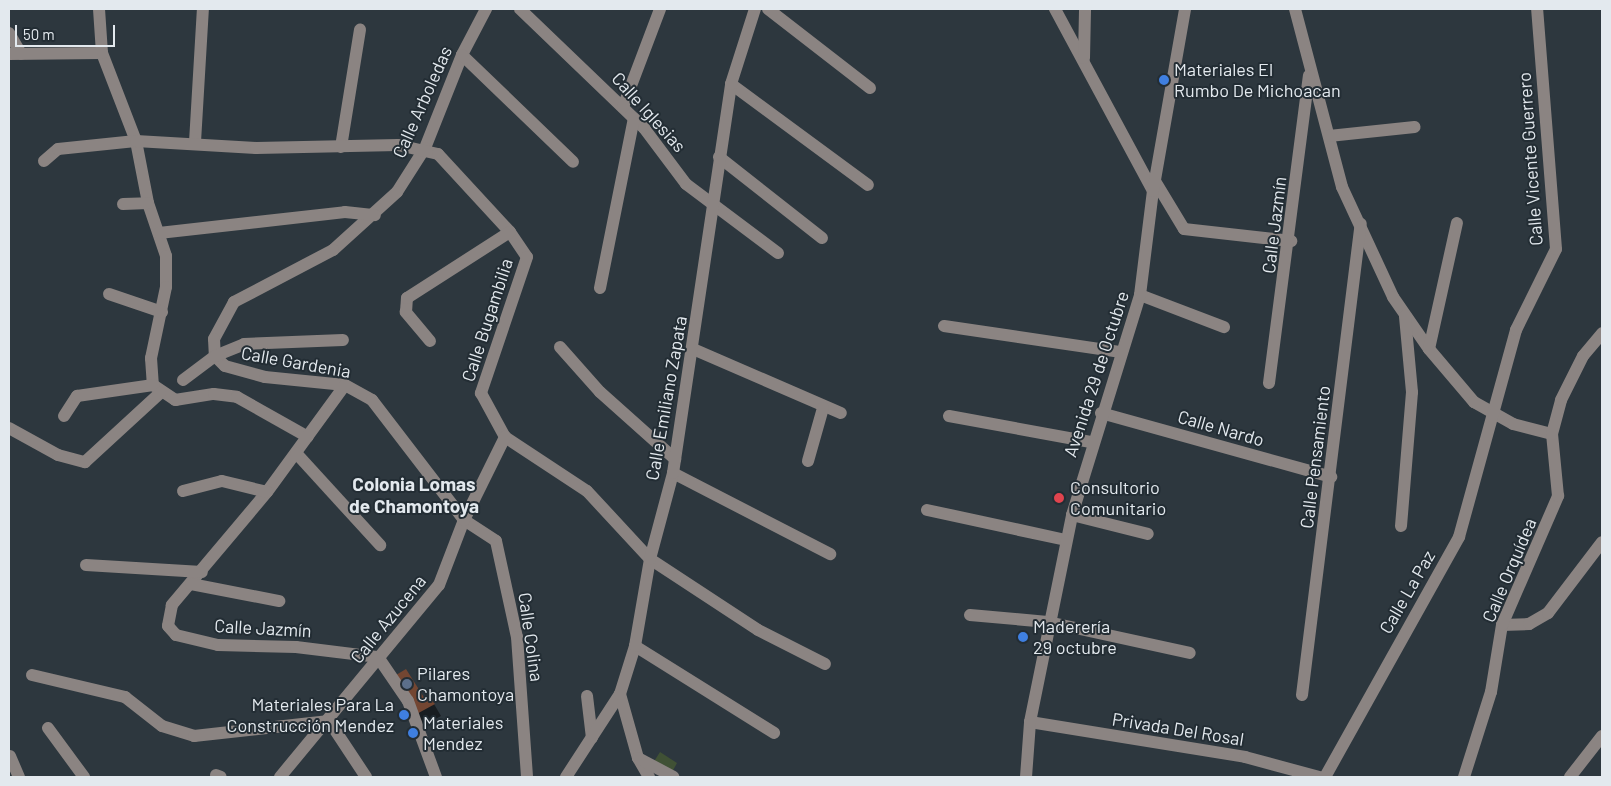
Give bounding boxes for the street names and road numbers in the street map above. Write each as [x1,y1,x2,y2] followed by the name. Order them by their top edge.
[388,43,456,161] street label: Calle Arboledas
[607,67,691,157] street label: Calle Iglesias
[1513,72,1547,246] street label: Calle Vicente Guerrero
[1257,175,1291,275] street label: Calle Jazmín
[457,256,517,384] street label: Calle Bugambilia
[1059,288,1133,460] street label: Avenida 29 de Octubre
[641,314,691,482] street label: Calle Emiliano Zapata
[239,342,353,382] street label: Calle Gardenia
[1296,384,1334,530] street label: Calle Pensamiento
[1175,405,1267,451] street label: Calle Nardo
[1477,515,1541,625] street label: Calle Orquídea
[1375,547,1439,637] street label: Calle La Paz
[346,570,430,668] street label: Calle Azucena
[514,591,548,683] street label: Calle Colina
[214,615,312,641] street label: Calle Jazmín
[1111,708,1245,750] street label: Privada Del Rosal

